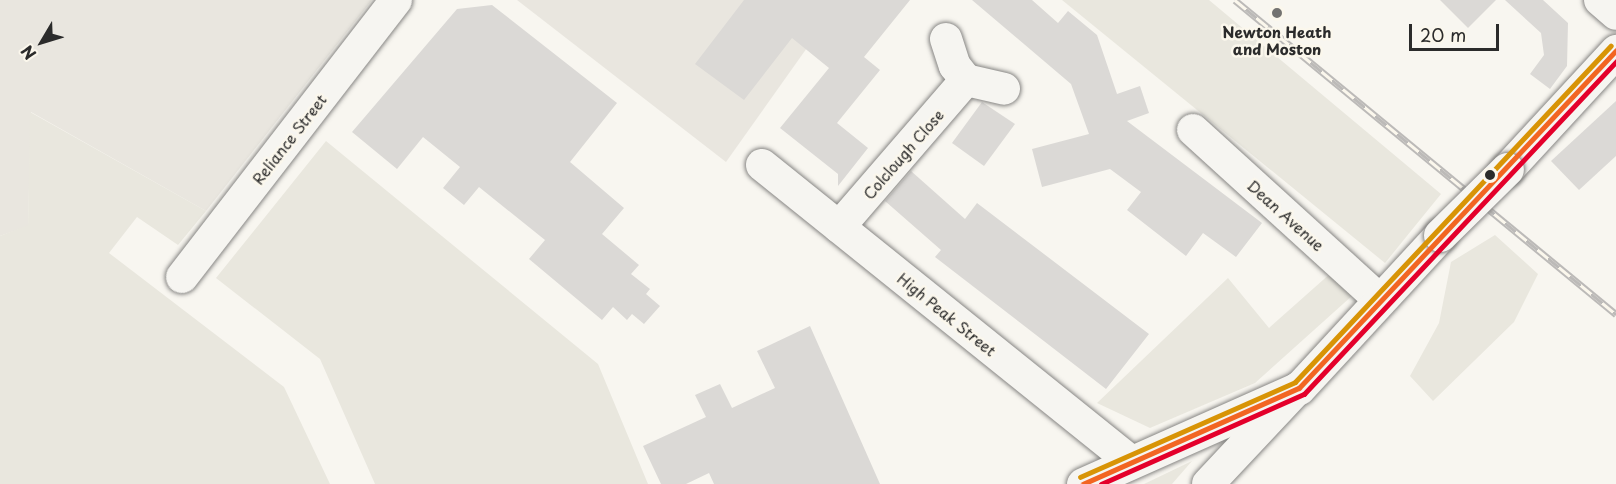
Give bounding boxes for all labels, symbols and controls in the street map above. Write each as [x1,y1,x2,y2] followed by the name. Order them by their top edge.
[1270,6,1284,20] marker: Newton Heath and Moston
[12,12,72,72] north arrow
[1412,12,1502,50] scale bar
[1420,21,1466,48] text: 20 m
[1222,22,1332,57] place label: Newton Heath and Moston
[14,41,41,65] text: N
[248,90,330,188] street label: Reliance Street
[859,105,947,203] street label: Colclough Close
[1484,169,1496,181] unlabelled marker
[1245,176,1327,254] street label: Dean Avenue
[894,268,1000,360] street label: High Peak Street

